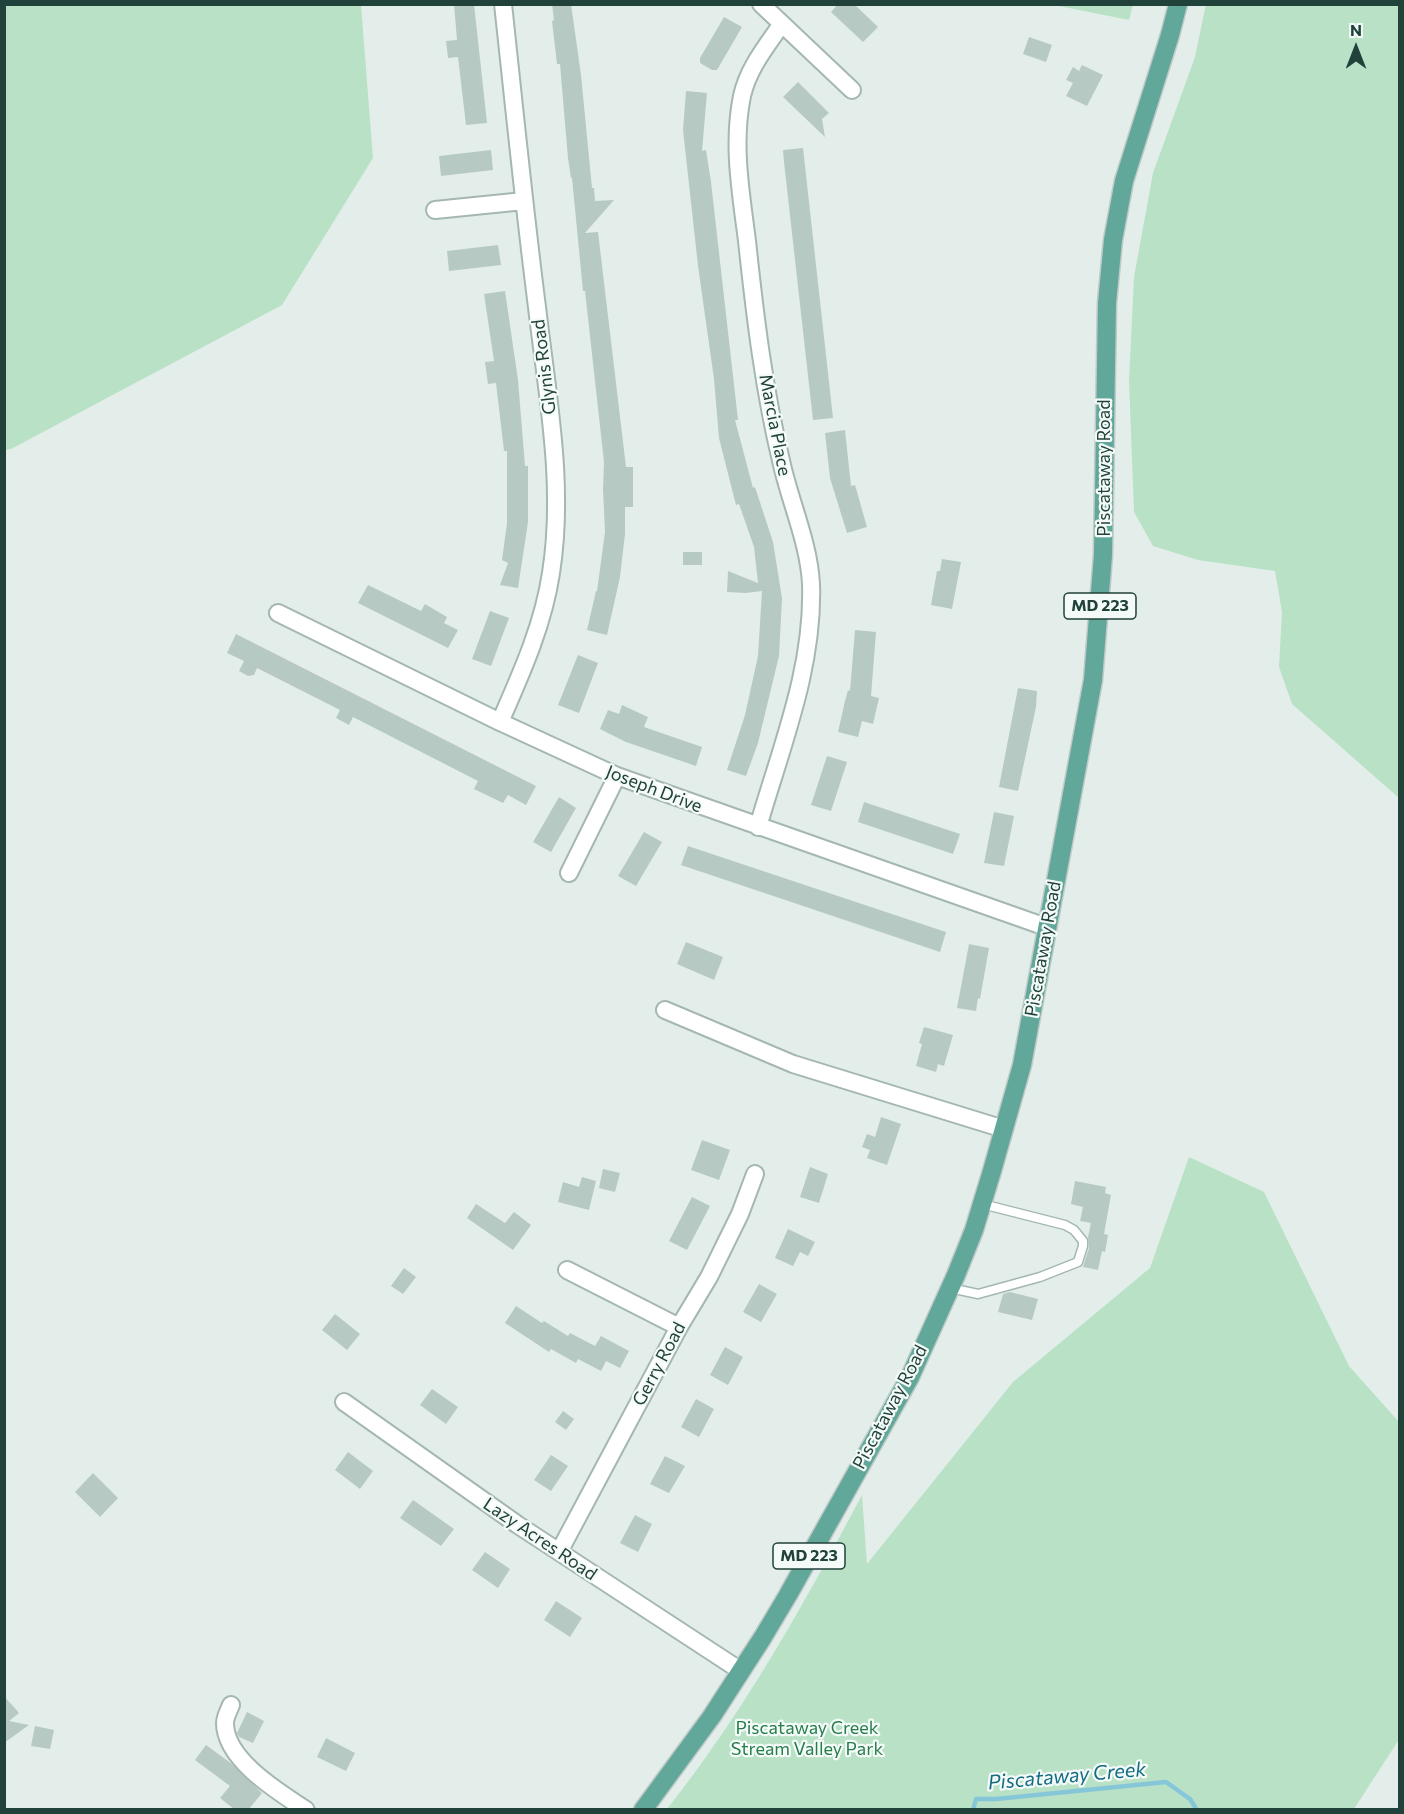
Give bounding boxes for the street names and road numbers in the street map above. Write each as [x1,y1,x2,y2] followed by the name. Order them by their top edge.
[527,318,561,416] street label: Glynis Road
[755,372,795,478] street label: Marcia Place
[1093,399,1115,537] street label: Piscataway Road
[1064,593,1136,619] road number: MD 223
[603,761,705,817] street label: Joseph Drive
[1020,880,1066,1018] street label: Piscataway Road
[628,1318,690,1410] street label: Gerry Road
[848,1341,932,1473] street label: Piscataway Road
[479,1493,601,1585] street label: Lazy Acres Road
[773,1543,845,1569] road number: MD 223

